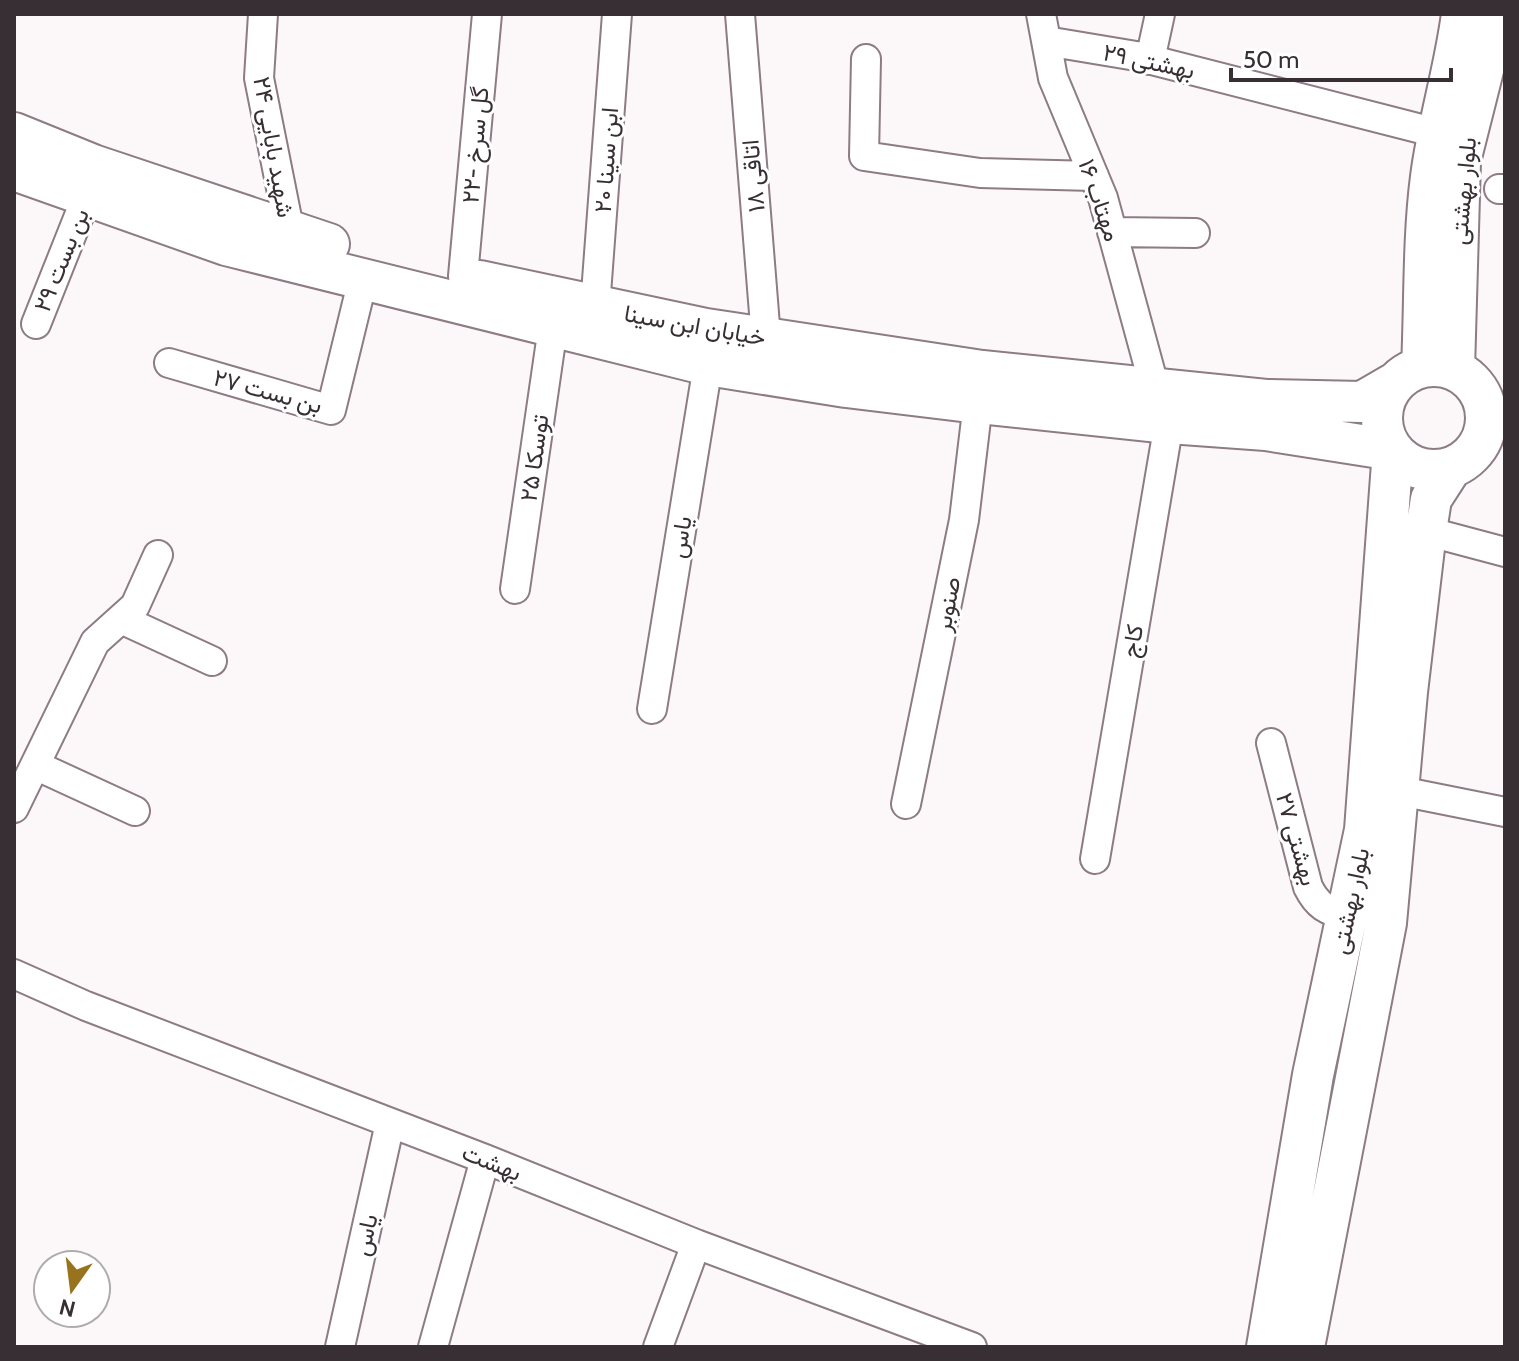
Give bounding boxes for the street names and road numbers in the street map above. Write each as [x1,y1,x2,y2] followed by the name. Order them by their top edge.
[1100,37,1198,86] street label: بهشتی ۲۹
[246,74,301,220] street label: شهید بابایی ۲۴
[455,85,497,205] street label: گل سرخ -۲۲
[588,106,624,214] street label: ابن سینا ۲۰
[1444,136,1483,246] street label: بلوار بهشتی
[735,138,771,214] street label: اتاقی ۱۸
[1071,155,1128,245] street label: مهتاب ۱۶
[27,204,95,316] street label: بن بست ۲۹
[622,298,768,352] street label: خیابان ابن سینا
[210,363,326,419] street label: بن بست ۲۷
[514,413,555,504] street label: توسکا ۲۵
[662,514,698,560] street label: یاس
[927,574,967,635] street label: صنوبر
[1115,622,1151,660] street label: کاج
[1269,789,1324,889] street label: بهشتی ۲۷
[1325,845,1376,957] street label: بلوار بهشتی
[458,1137,526,1188] street label: بهشت
[346,1211,384,1259] street label: یاس

